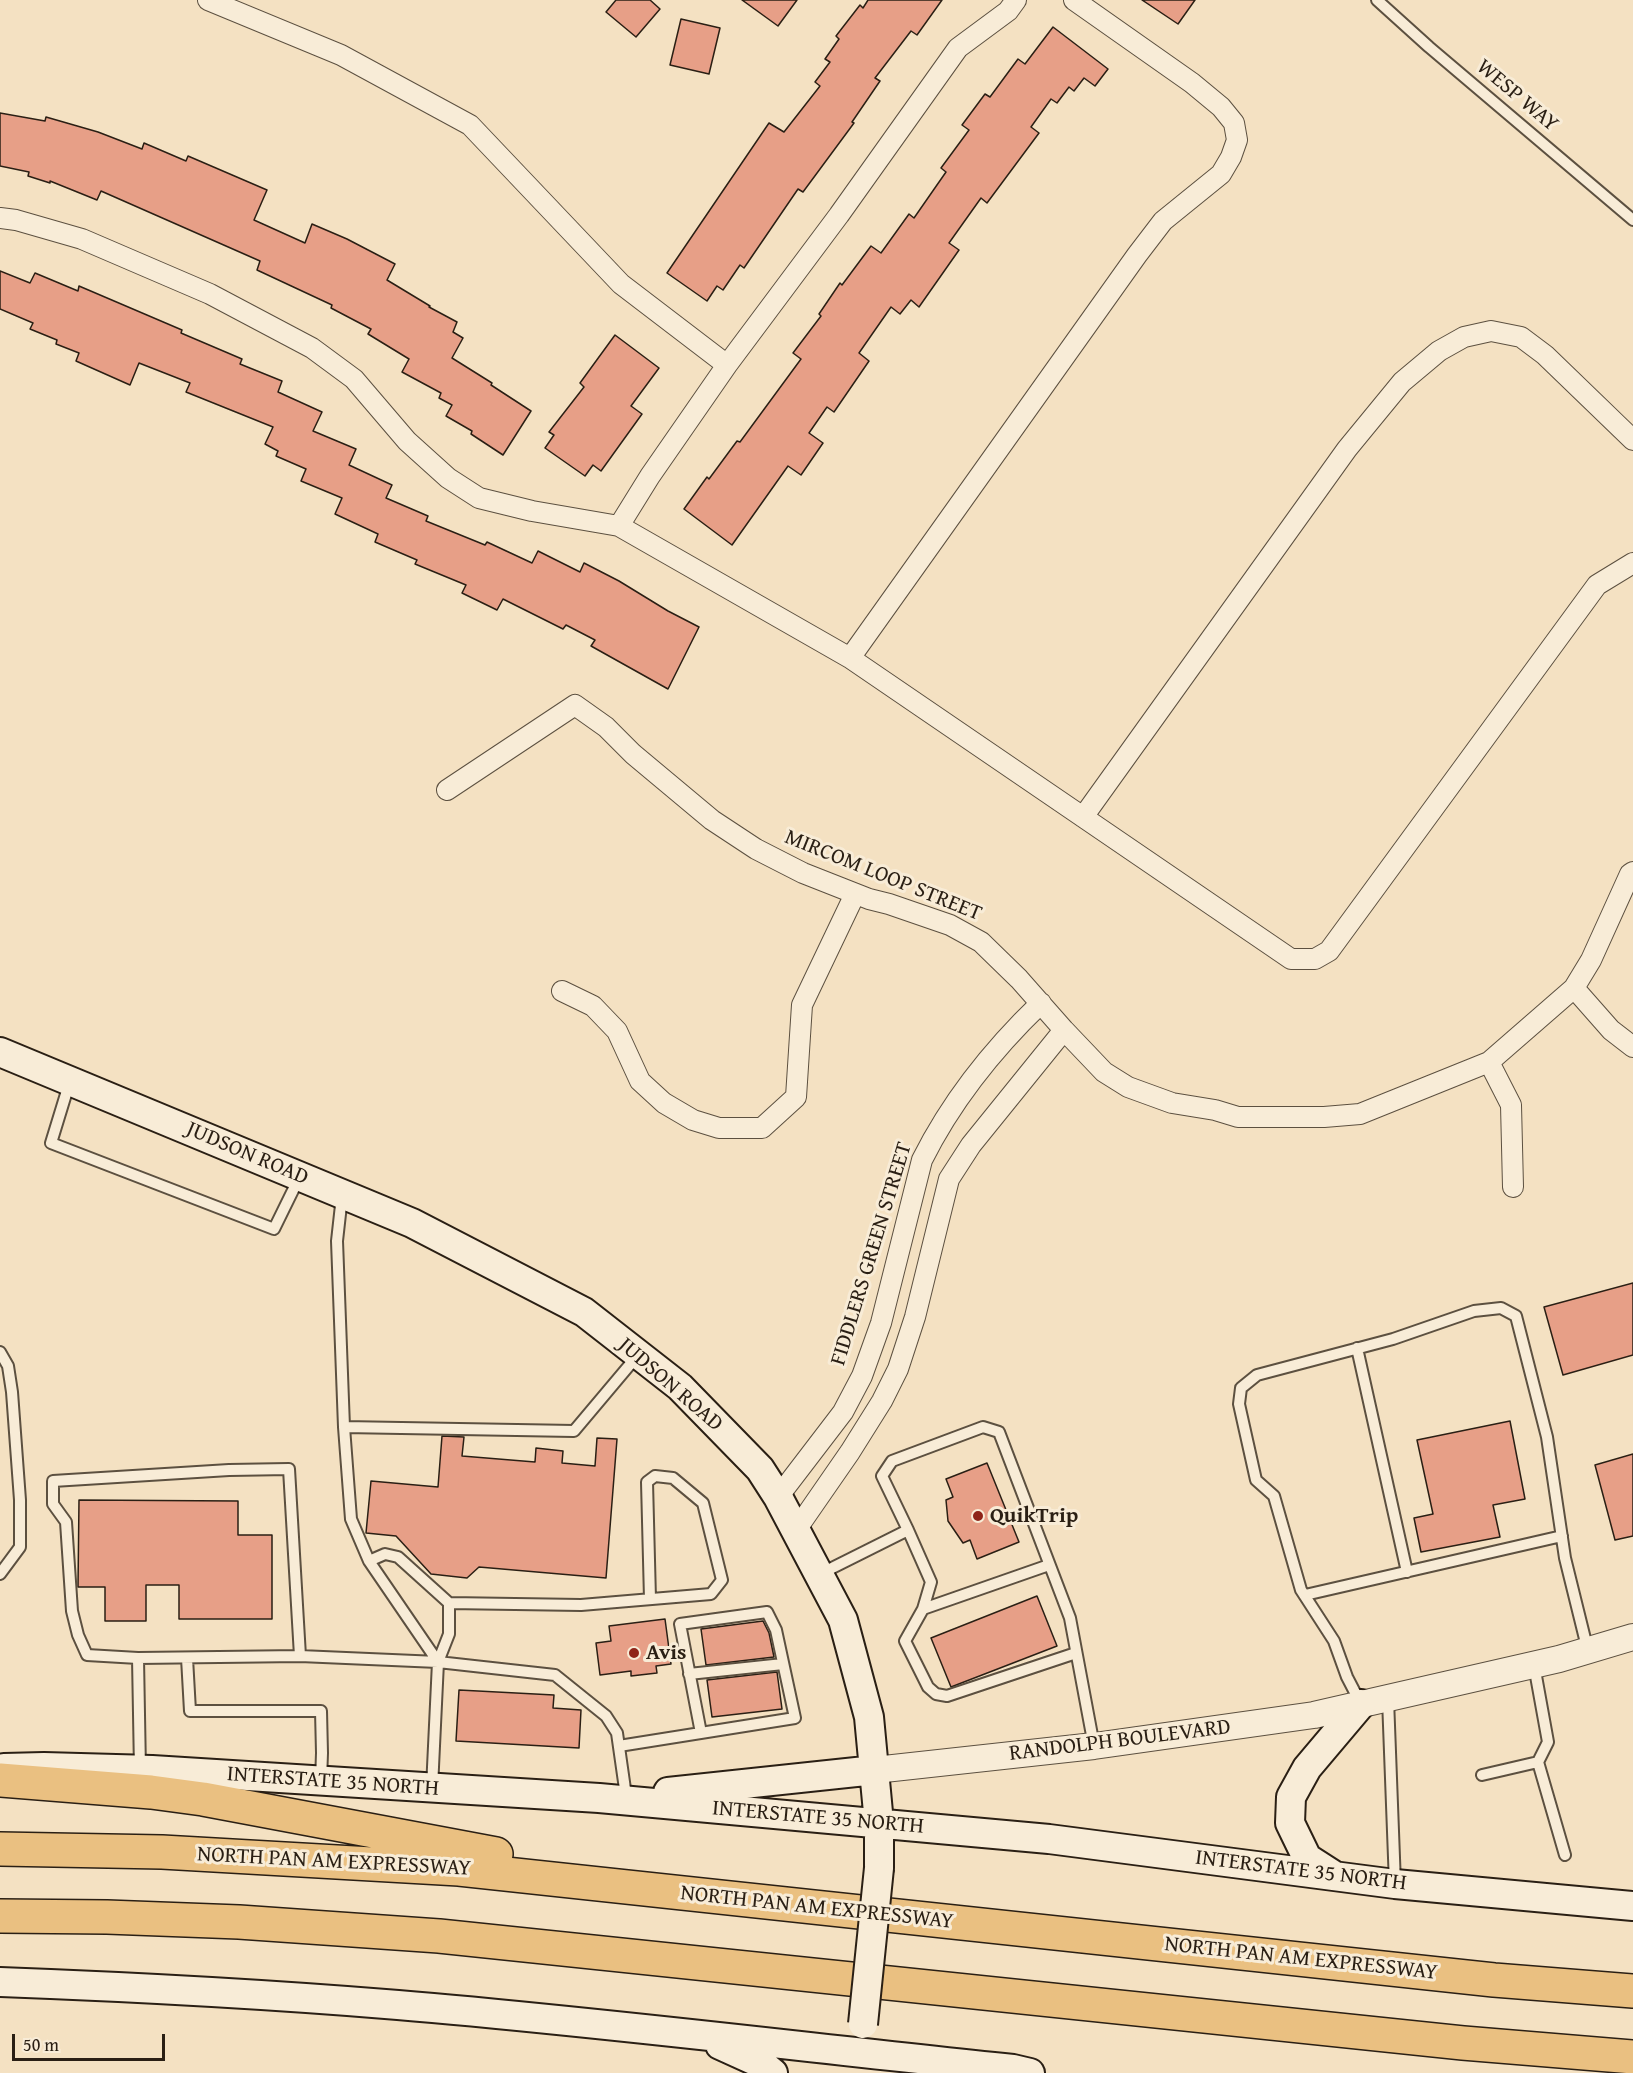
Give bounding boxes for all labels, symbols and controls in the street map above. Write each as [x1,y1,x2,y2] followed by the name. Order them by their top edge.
[1471,54,1563,138] street label: WESP WAY
[781,824,985,928] street label: MIRCOM LOOP STREET
[182,1116,312,1192] street label: JUDSON ROAD
[825,1139,919,1369] street label: FIDDLERS GREEN STREET
[612,1332,728,1438] street label: JUDSON ROAD
[990,1503,1078,1529] place label: QuikTrip
[971,1509,985,1523] marker: QuikTrip
[646,1640,687,1666] place label: Avis
[627,1646,641,1660] marker: Avis
[1008,1714,1232,1768] street label: RANDOLPH BOULEVARD
[226,1761,440,1803] street label: INTERSTATE 35 NORTH
[711,1796,925,1840] street label: INTERSTATE 35 NORTH
[196,1842,472,1882] street label: NORTH PAN AM EXPRESSWAY
[1194,1845,1408,1897] street label: INTERSTATE 35 NORTH
[679,1881,955,1935] street label: NORTH PAN AM EXPRESSWAY
[1163,1932,1439,1986] street label: NORTH PAN AM EXPRESSWAY
[15,2022,168,2060] scale bar
[23,2031,59,2058] text: 50 m

